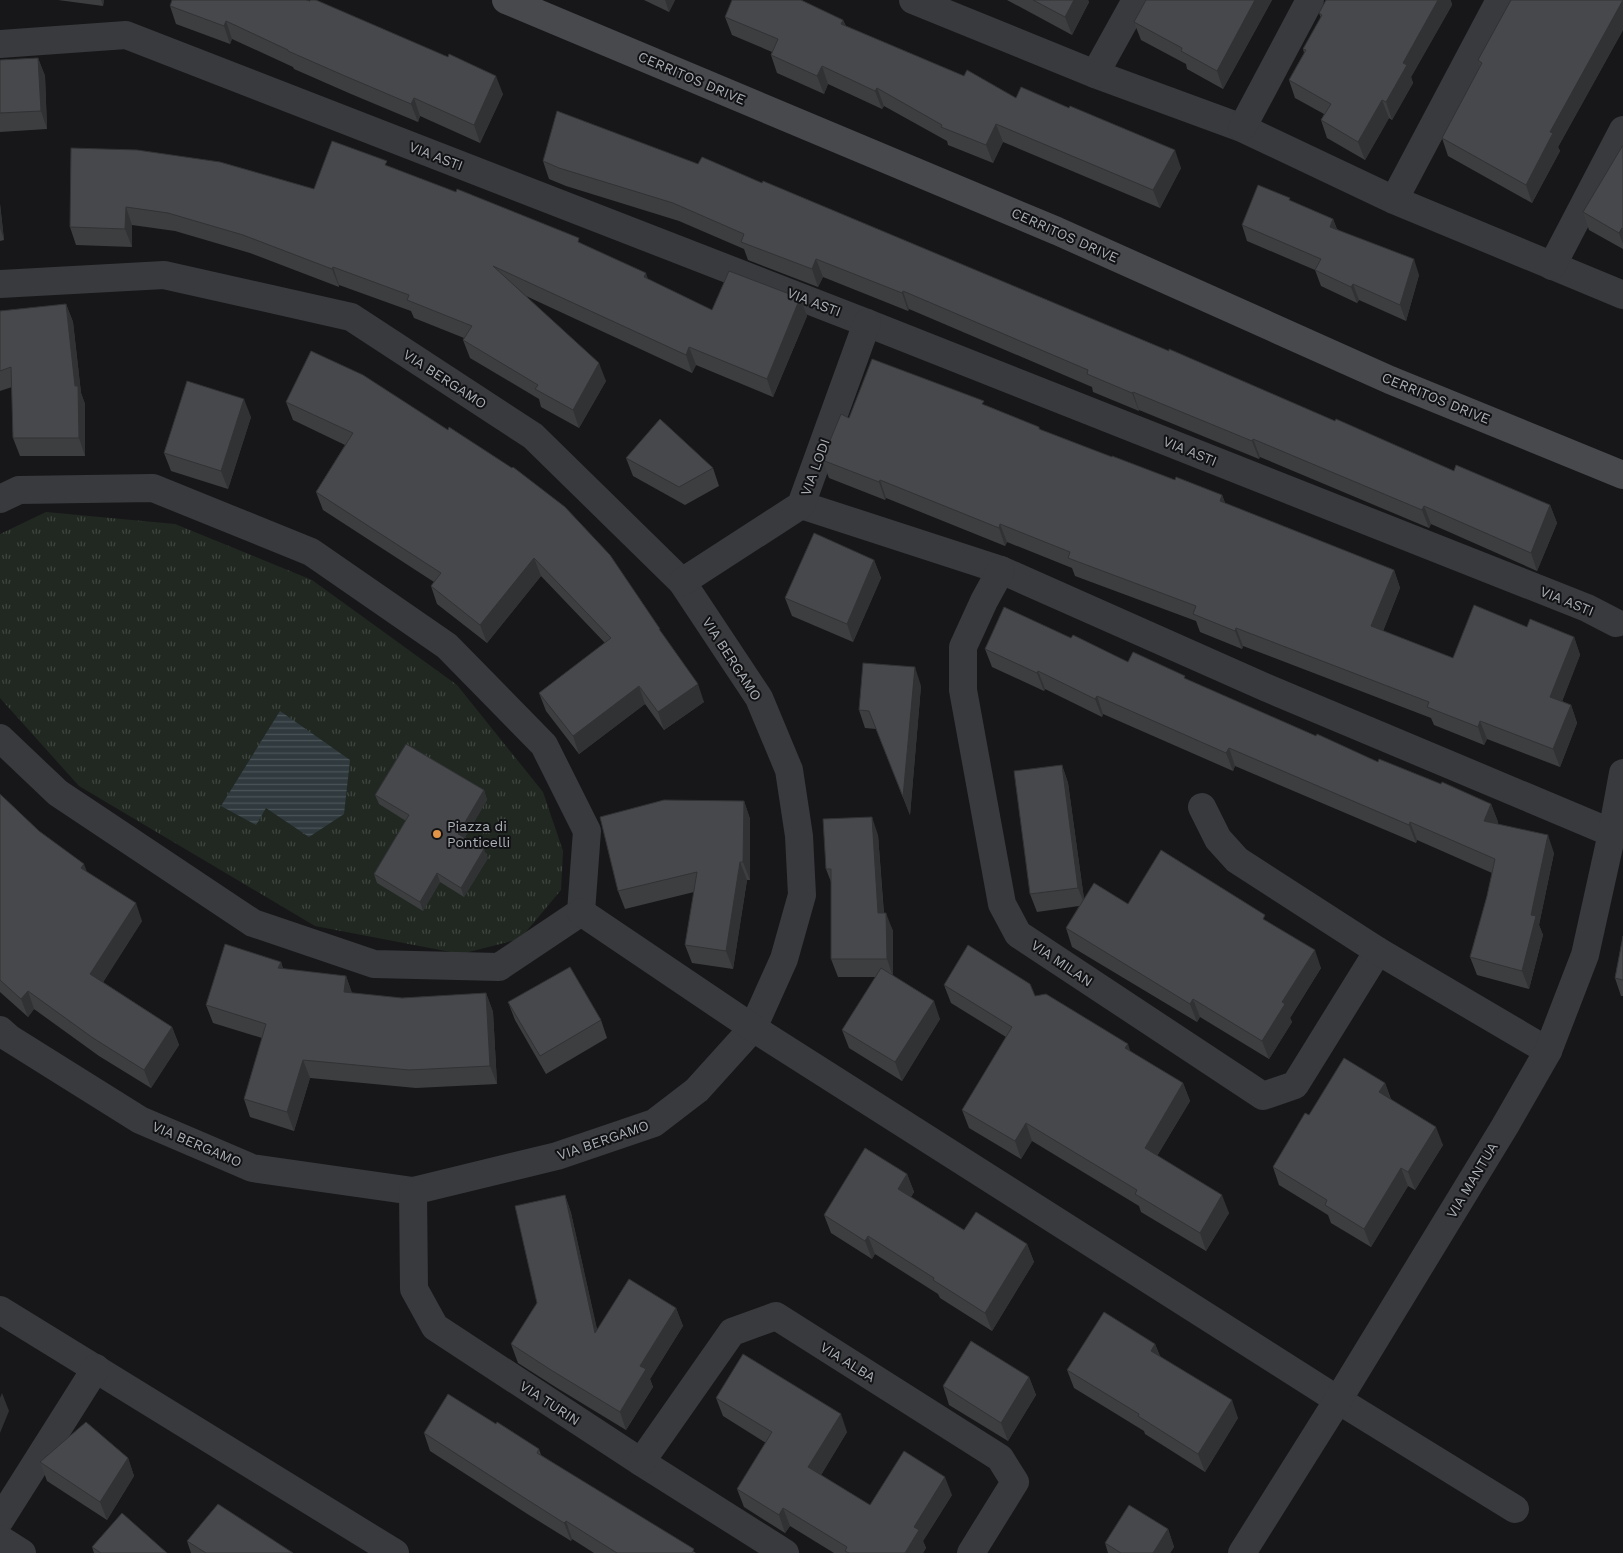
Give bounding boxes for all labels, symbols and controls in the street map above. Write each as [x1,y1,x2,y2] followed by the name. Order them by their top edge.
[636,48,748,108] street label: CERRITOS DRIVE
[407,138,465,174] street label: VIA ASTI
[1009,204,1121,266] street label: CERRITOS DRIVE
[785,284,843,320] street label: VIA ASTI
[400,346,490,412] street label: VIA BERGAMO
[1380,369,1492,427] street label: CERRITOS DRIVE
[1161,433,1219,469] street label: VIA ASTI
[797,436,833,498] street label: VIA LODI
[1538,583,1596,619] street label: VIA ASTI
[699,614,765,704] street label: VIA BERGAMO
[447,818,510,850] place label: Piazza di Ponticelli
[431,828,443,840] marker: Piazza di Ponticelli
[1028,937,1096,989] street label: VIA MILAN
[555,1117,651,1163] street label: VIA BERGAMO
[150,1118,244,1170] street label: VIA BERGAMO
[1443,1139,1501,1221] street label: VIA MANTUA
[817,1339,879,1385] street label: VIA ALBA
[517,1378,583,1428] street label: VIA TURIN

